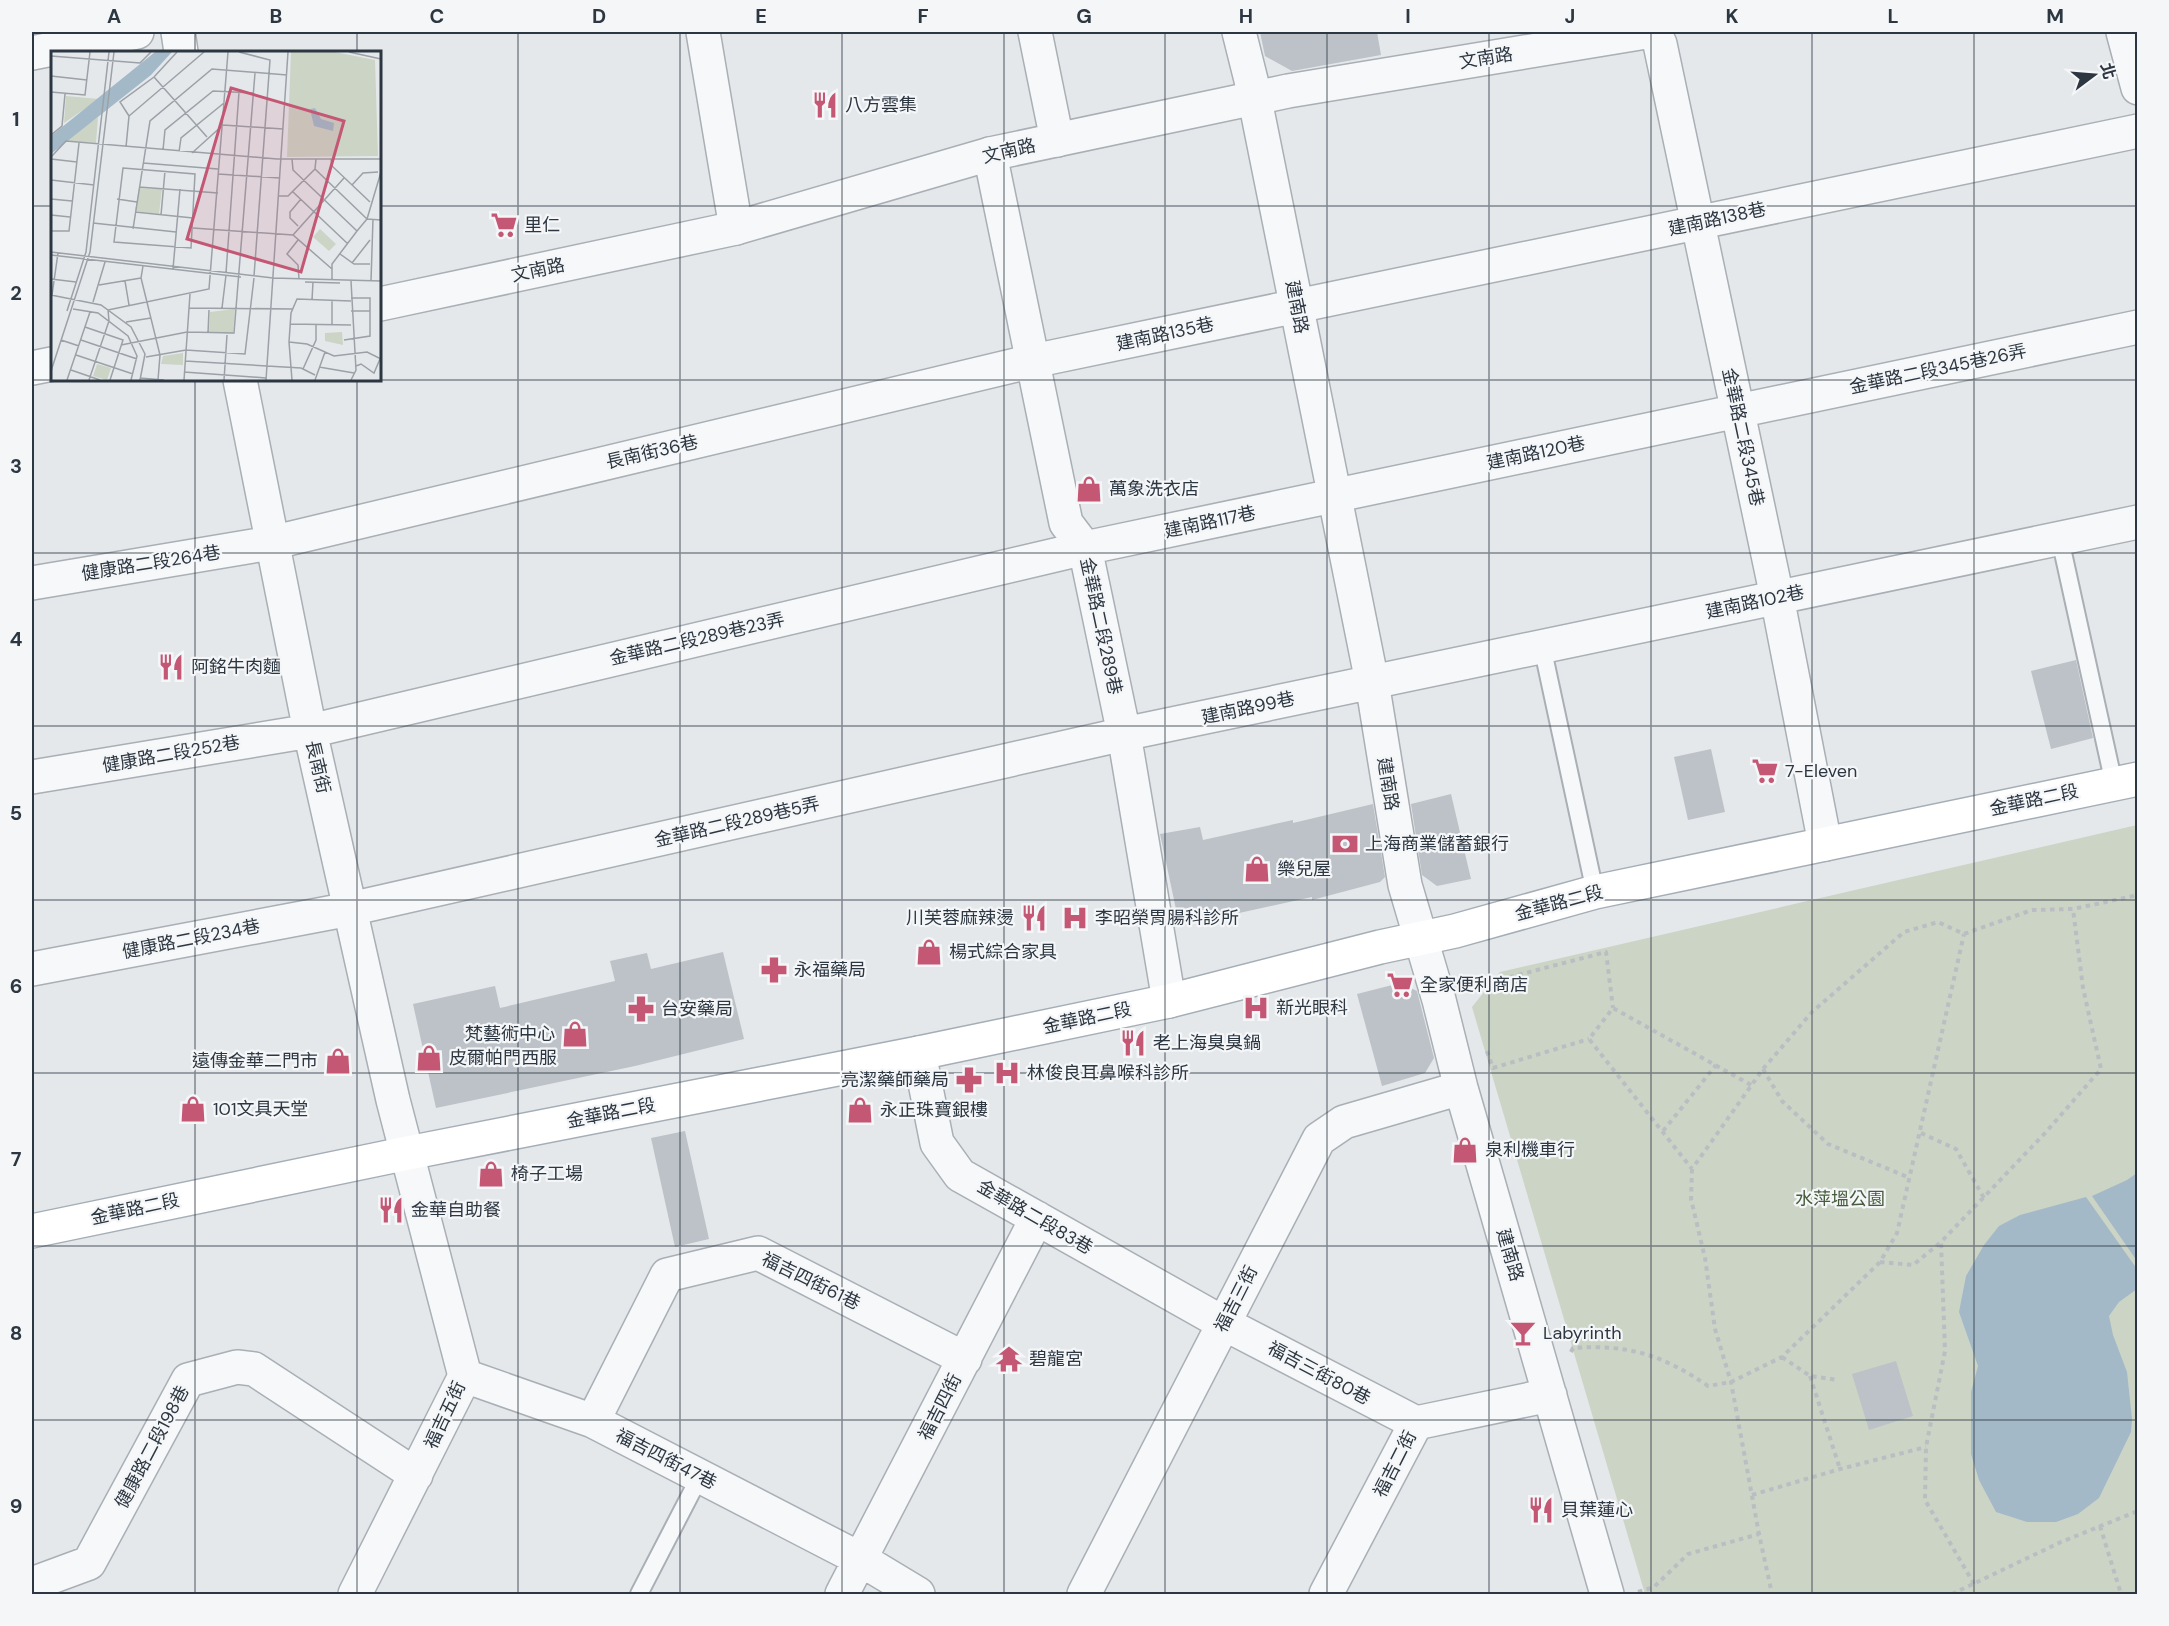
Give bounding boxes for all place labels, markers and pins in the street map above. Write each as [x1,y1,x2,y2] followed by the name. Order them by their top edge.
[810,90,840,120] restaurant icon: 八方雲集
[845,93,917,117] place label: 八方雲集
[489,210,519,240] supermarket icon: 里仁
[524,213,560,237] place label: 里仁
[1074,474,1104,504] shop icon: 萬象洗衣店
[1109,477,1199,501] place label: 萬象洗衣店
[156,652,186,682] restaurant icon: 阿銘牛肉麵
[191,655,281,679] place label: 阿銘牛肉麵
[1750,756,1780,786] supermarket icon: 7-Eleven
[1785,759,1857,783] place label: 7-Eleven
[1330,829,1360,859] bank icon: 上海商業儲蓄銀行
[1365,832,1509,856] place label: 上海商業儲蓄銀行
[1242,854,1272,884] shop icon: 樂兒屋
[1277,857,1331,881] place label: 樂兒屋
[1019,903,1049,933] restaurant icon: 川芙蓉麻辣燙
[1060,903,1090,933] hospital icon: 李昭榮胃腸科診所
[906,906,1014,930] place label: 川芙蓉麻辣燙
[1095,906,1239,930] place label: 李昭榮胃腸科診所
[914,937,944,967] shop icon: 楊式綜合家具
[949,940,1057,964] place label: 楊式綜合家具
[759,955,789,985] pharmacy icon: 永福藥局
[794,958,866,982] place label: 永福藥局
[1385,970,1415,1000] supermarket icon: 全家便利商店
[1420,973,1528,997] place label: 全家便利商店
[1241,993,1271,1023] hospital icon: 新光眼科
[626,994,656,1024] pharmacy icon: 台安藥局
[1276,996,1348,1020] place label: 新光眼科
[661,997,733,1021] place label: 台安藥局
[560,1019,590,1049] shop icon: 梵藝術中心
[465,1022,555,1046] place label: 梵藝術中心
[1118,1028,1148,1058] restaurant icon: 老上海臭臭鍋
[1153,1031,1261,1055] place label: 老上海臭臭鍋
[414,1043,444,1073] shop icon: 皮爾帕門西服
[323,1046,353,1076] shop icon: 遠傳金華二門市
[449,1046,557,1070] place label: 皮爾帕門西服
[192,1049,318,1073] place label: 遠傳金華二門市
[992,1058,1022,1088] hospital icon: 林俊良耳鼻喉科診所
[1027,1061,1189,1085] place label: 林俊良耳鼻喉科診所
[954,1065,984,1095] pharmacy icon: 亮潔藥師藥局
[841,1068,949,1092] place label: 亮潔藥師藥局
[178,1094,208,1124] shop icon: 101文具天堂
[845,1095,875,1125] shop icon: 永正珠寶銀樓
[213,1097,309,1121] place label: 101文具天堂
[880,1098,988,1122] place label: 永正珠寶銀樓
[1450,1135,1480,1165] shop icon: 泉利機車行
[1485,1138,1575,1162] place label: 泉利機車行
[476,1159,506,1189] shop icon: 椅子工場
[511,1162,583,1186] place label: 椅子工場
[376,1195,406,1225] restaurant icon: 金華自助餐
[411,1198,501,1222] place label: 金華自助餐
[1508,1318,1538,1348] bar icon: Labyrinth
[1543,1321,1622,1345] place label: Labyrinth
[994,1344,1024,1374] temple icon: 碧龍宮
[1029,1347,1083,1371] place label: 碧龍宮
[1526,1495,1556,1525] restaurant icon: 貝葉蓮心
[1561,1498,1633,1522] place label: 貝葉蓮心

